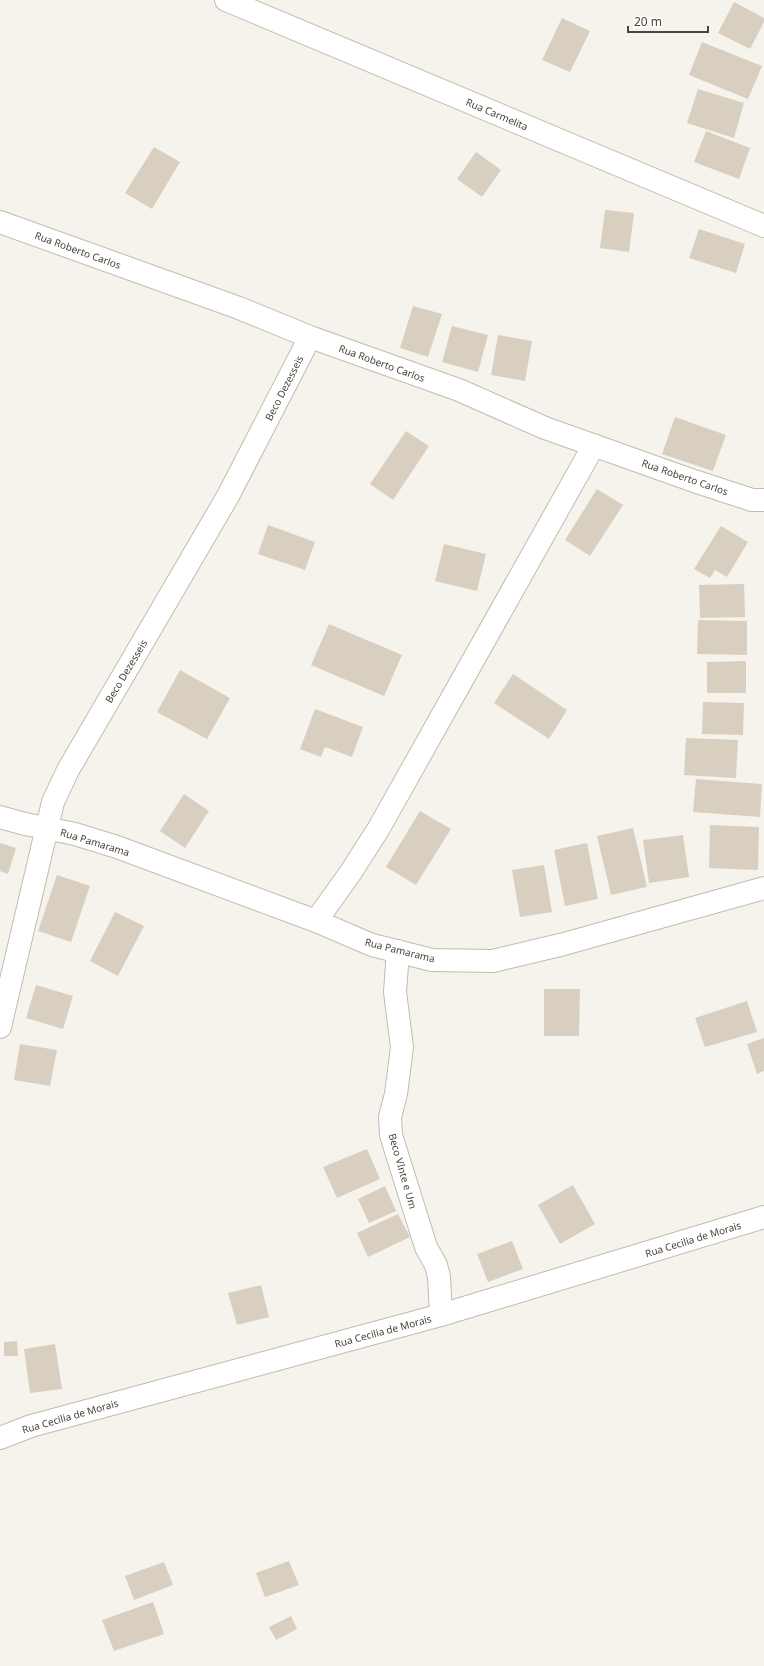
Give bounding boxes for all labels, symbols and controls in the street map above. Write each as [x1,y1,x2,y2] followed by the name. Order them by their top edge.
[628,8,708,34] scale bar
[634,13,662,30] text: 20 m
[464,95,530,133] street label: Rua Carmelita
[33,228,123,272] street label: Rua Roberto Carlos
[337,341,427,385] street label: Rua Roberto Carlos
[262,353,307,423] street label: Beco Dezesseis
[640,456,730,498] street label: Rua Roberto Carlos
[102,637,150,705] street label: Beco Dezesseis
[59,825,131,859] street label: Rua Pamarama
[364,935,436,965] street label: Rua Pamarama
[386,1132,420,1210] street label: Beco VInte e Um
[643,1218,743,1260] street label: Rua Cecilia de Morais
[333,1311,433,1351] street label: Rua Cecilia de Morais
[20,1395,120,1436] street label: Rua Cecilia de Morais

